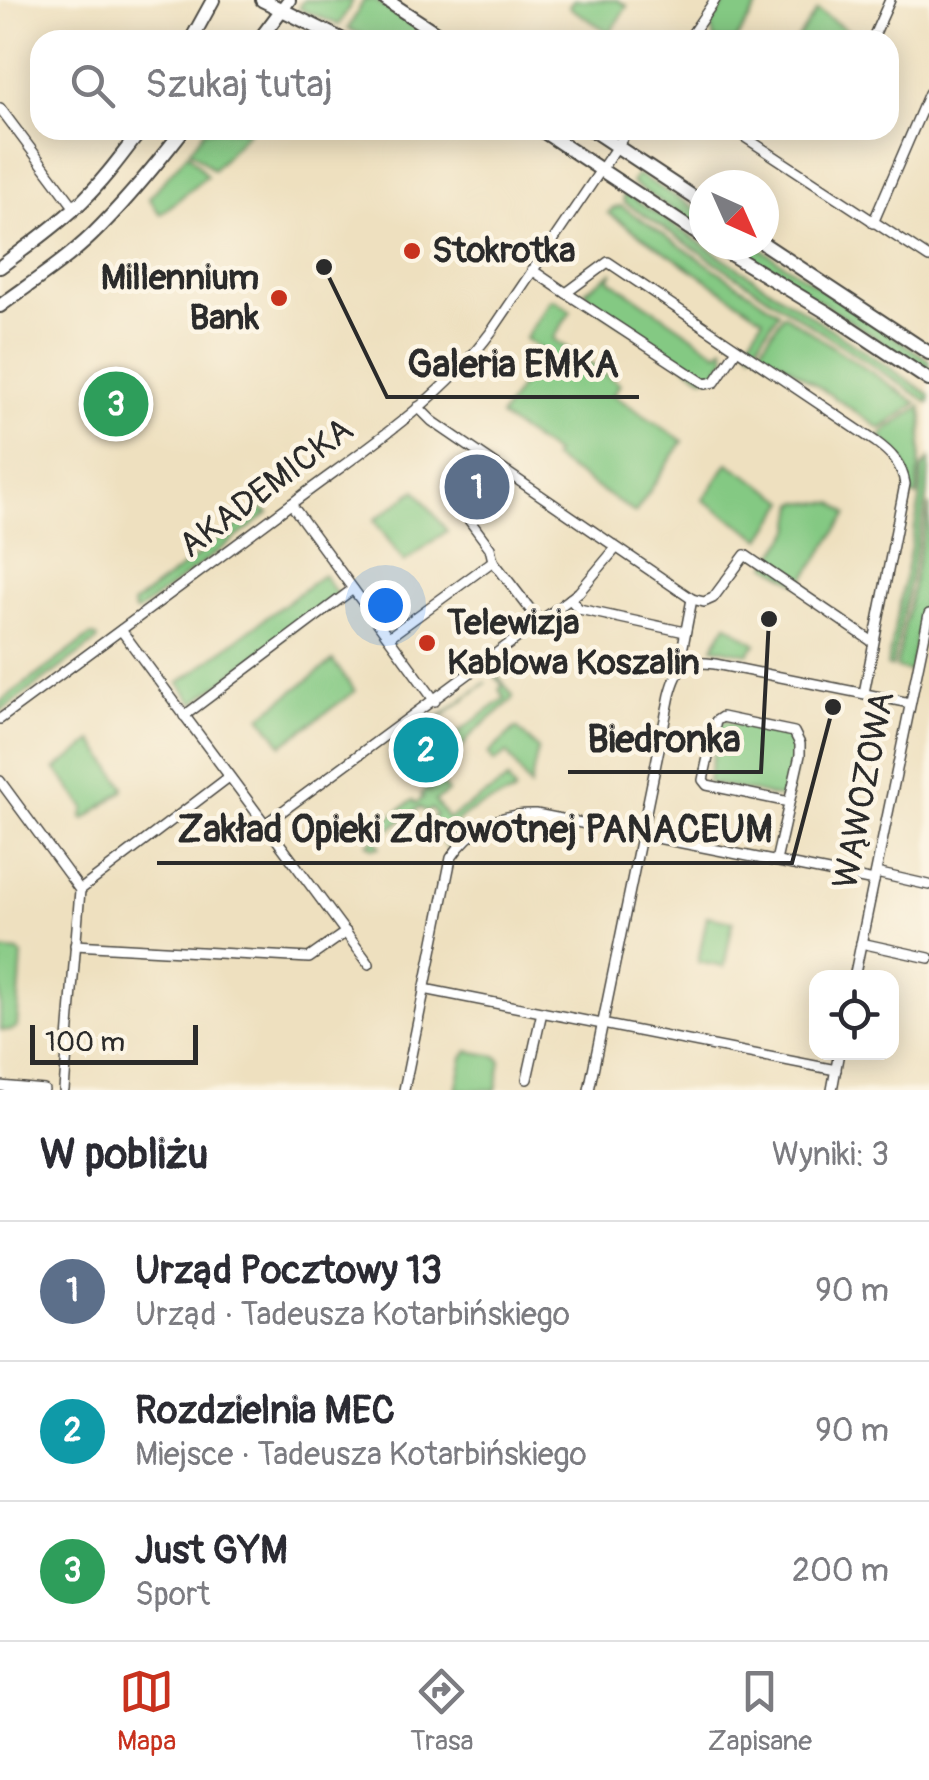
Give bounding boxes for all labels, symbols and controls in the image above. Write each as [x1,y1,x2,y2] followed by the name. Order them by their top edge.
[30,30,899,140] search box
[65,58,120,113] icon: search
[145,61,333,109] text: Szukaj tutaj
[689,170,779,260] north arrow
[432,229,575,273] place label: Stokrotka
[401,240,423,262] marker: Stokrotka
[101,256,259,340] place label: Millennium Bank
[268,287,290,309] marker: Millennium Bank
[387,329,639,397] callout: Galeria EMKA
[407,341,619,389] text: Galeria EMKA
[84,366,148,442] pin: 3
[170,408,362,568] street label: AKADEMICKA
[444,450,510,524] pin: 1
[360,580,411,631] your location
[447,601,700,685] place label: Telewizja Kablowa Koszalin
[416,632,438,654] marker: Telewizja Kablowa Koszalin
[823,688,905,892] street label: WĄWOZOWA
[568,704,761,772] callout: Biedronka
[394,712,458,788] pin: 2
[587,716,741,764] text: Biedronka
[157,795,792,863] callout: Zakład Opieki Zdrowotnej PANACEUM
[177,806,773,854] text: Zakład Opieki Zdrowotnej PANACEUM
[809,970,899,1060] map controls
[809,970,899,1060] button: locate
[30,1020,198,1064] scale bar
[45,1025,125,1060] text: 100 m
[40,1129,208,1181] text: W pobliżu
[772,1135,889,1175] text: Wyniki: 3
[135,1247,442,1295] text: Urząd Pocztowy 13
[66,1271,79,1311] text: 1
[815,1271,889,1311] text: 90 m
[135,1295,570,1335] text: Urząd · Tadeusza Kotarbińskiego
[135,1387,395,1435] text: Rozdzielnia MEC
[64,1411,81,1451] text: 2
[815,1411,889,1451] text: 90 m
[135,1435,587,1475] text: Miejsce · Tadeusza Kotarbińskiego
[135,1527,288,1575] text: Just GYM
[64,1551,81,1591] text: 3
[792,1551,889,1591] text: 200 m
[135,1575,210,1615] text: Sport
[117,1664,176,1759] tab: Mapa
[410,1664,474,1759] tab: Trasa
[707,1664,812,1759] tab: Zapisane

